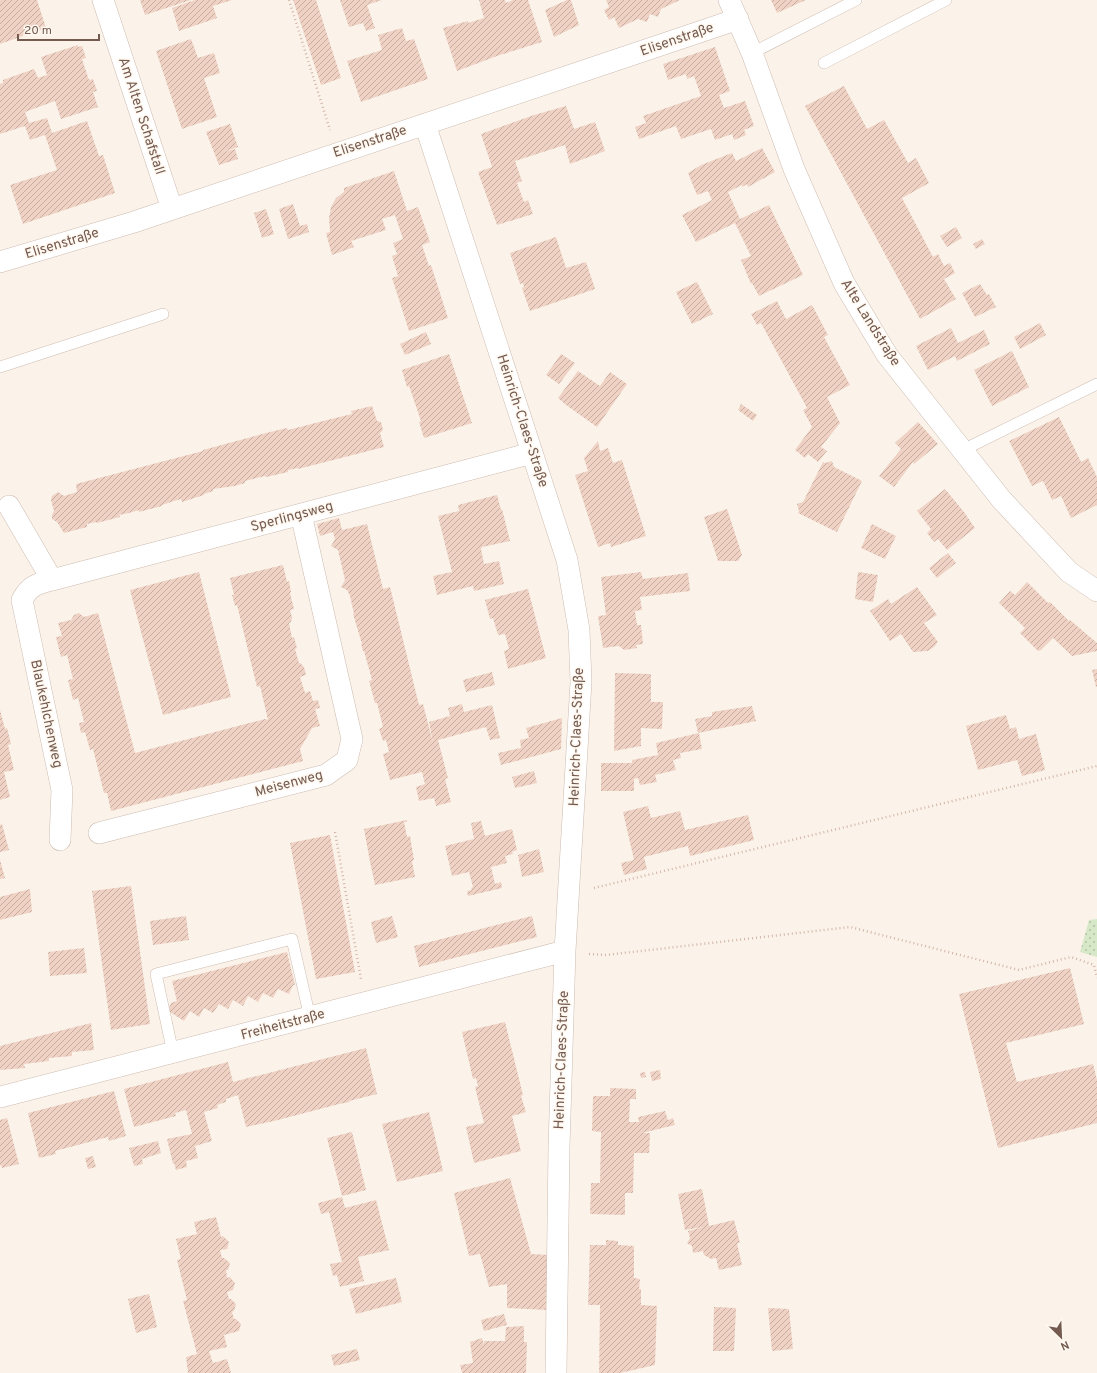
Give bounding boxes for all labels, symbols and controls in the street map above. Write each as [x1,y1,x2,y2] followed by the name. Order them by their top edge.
[18,16,99,42] scale bar
[638,20,716,60] street label: Elisenstraße
[24,23,52,39] text: 20 m
[114,55,168,177] street label: Am Alten Schafstall
[331,122,409,162] street label: Elisenstraße
[23,225,101,263] street label: Elisenstraße
[836,276,904,370] street label: Alte Landstraße
[492,352,552,490] street label: Heinrich-Claes-Straße
[249,498,335,536] street label: Sperlingsweg
[26,658,66,770] street label: Blaukehlchenweg
[566,667,588,807] street label: Heinrich-Claes-Straße
[253,767,325,801] street label: Meisenweg
[551,990,573,1130] street label: Heinrich-Claes-Straße
[239,1006,327,1044] street label: Freiheitstraße
[1041,1317,1081,1357] north arrow
[1058,1337,1071,1353] text: N

